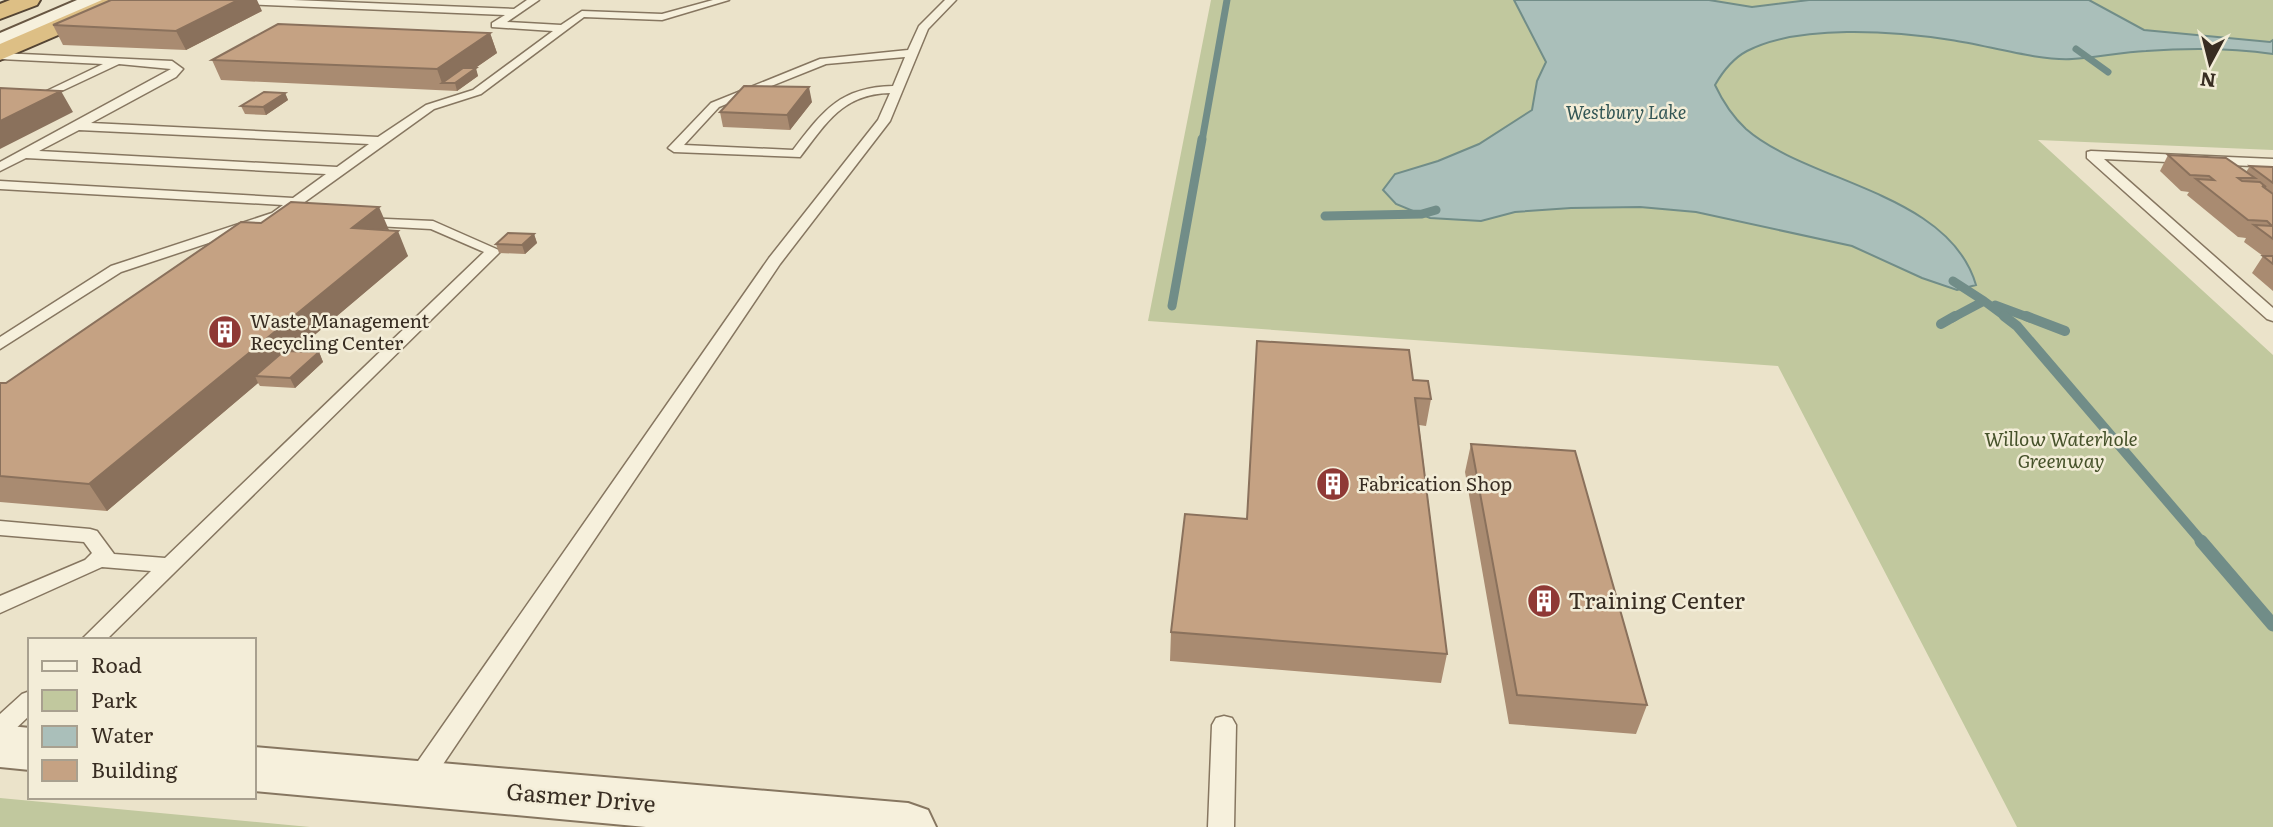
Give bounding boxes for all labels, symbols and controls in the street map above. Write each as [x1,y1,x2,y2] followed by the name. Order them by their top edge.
[2175,28,2245,98] north arrow
[2198,66,2217,96] text: N
[1566,98,1686,125] water label: Westbury Lake
[250,306,430,356] place label: Waste Management Recycling Center
[206,313,244,351] building icon: Waste Management Recycling Center
[1984,424,2138,474] park label: Willow Waterhole Greenway
[1314,465,1352,503] building icon: Fabrication Shop
[1358,469,1512,497] place label: Fabrication Shop
[1525,582,1563,620] building icon: Training Center
[1568,582,1745,616] place label: Training Center
[28,638,256,799] legend
[91,648,142,679] text: Road
[91,683,137,714] text: Park
[91,718,153,749] text: Water
[91,753,178,784] text: Building
[505,773,657,819] street label: Gasmer Drive

